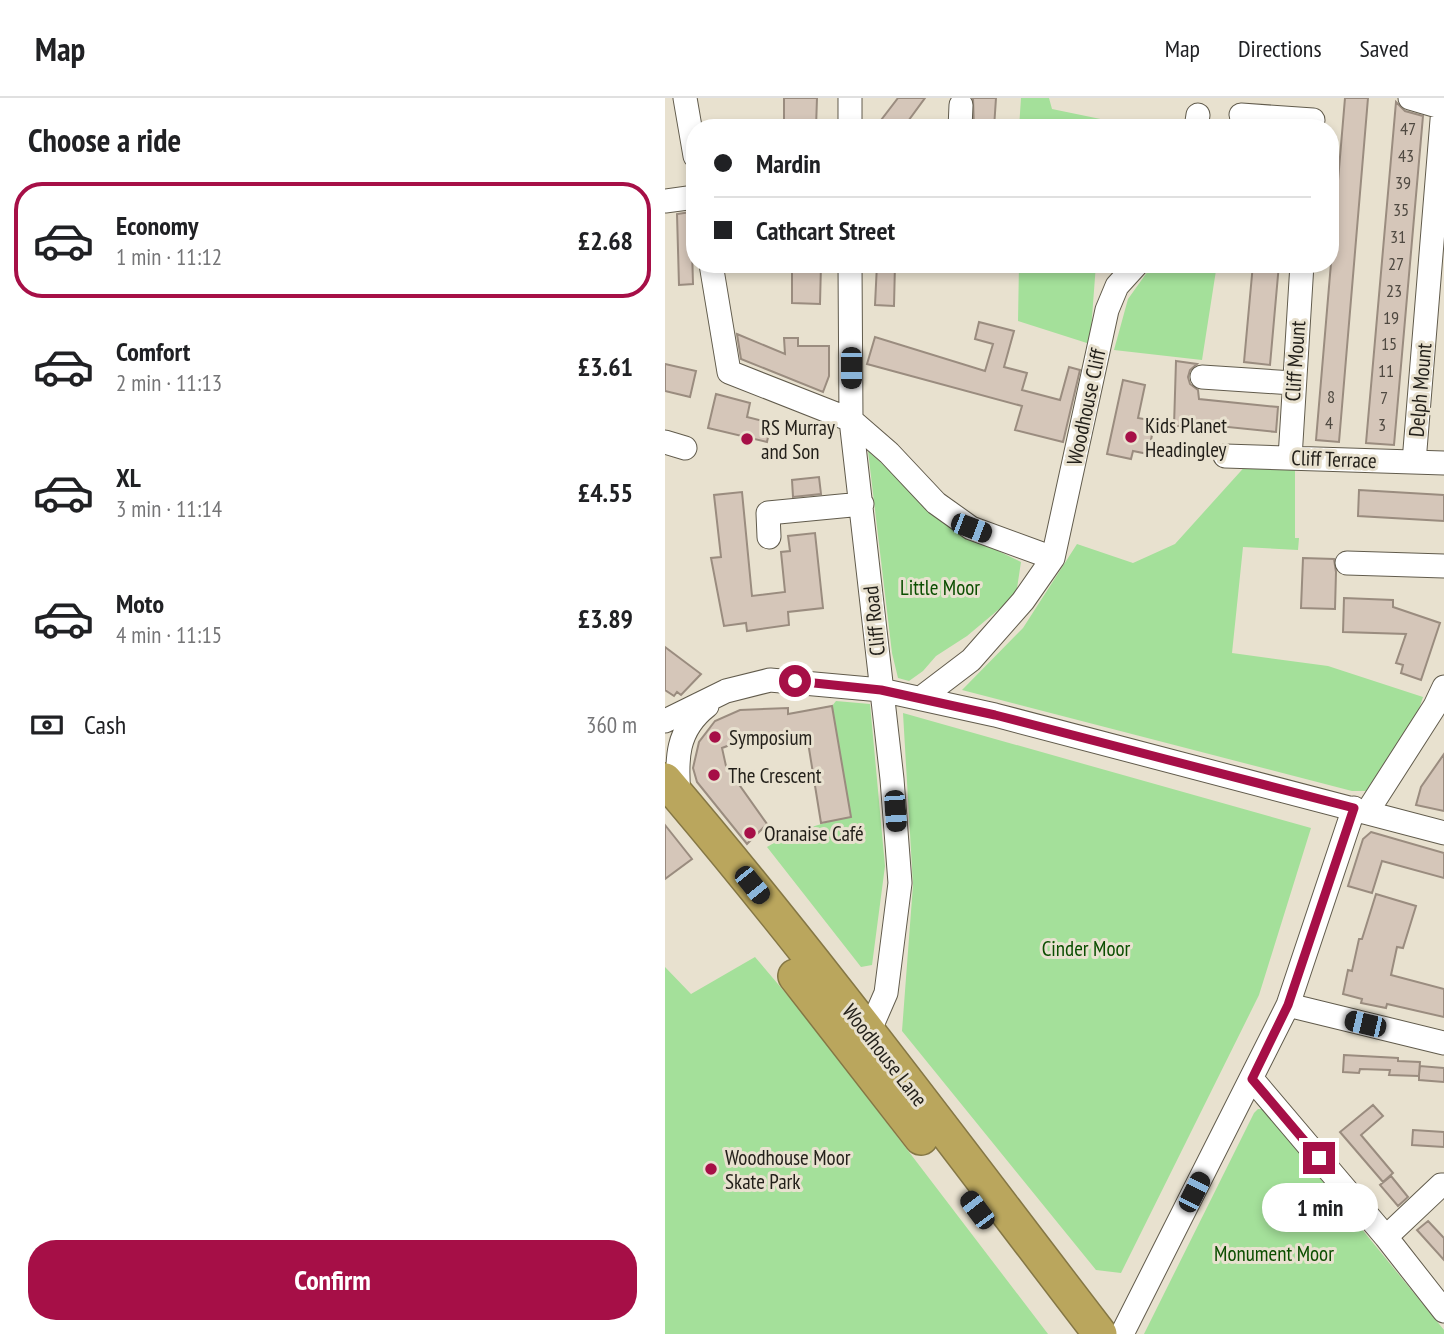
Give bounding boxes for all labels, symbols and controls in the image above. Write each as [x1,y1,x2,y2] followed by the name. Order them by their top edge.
[35,27,85,70] text: Map
[1165,33,1200,64] text: Map
[1238,33,1322,64] text: Directions
[1360,33,1409,64] text: Saved
[1400,117,1416,140] house number: 47
[28,119,181,161] text: Choose a ride
[1398,144,1414,167] house number: 43
[756,147,821,180] text: Mardin
[1395,171,1411,194] house number: 39
[1393,198,1409,221] house number: 35
[32,209,95,272] icon: car
[116,209,198,242] text: Economy
[756,214,895,247] text: Cathcart Street
[578,224,633,257] text: £2.68
[1390,225,1406,248] house number: 31
[116,242,222,271] text: 1 min · 11:12
[1388,252,1404,275] house number: 27
[1386,279,1402,302] house number: 23
[1383,306,1399,329] house number: 19
[1279,319,1311,402] street label: Cliff Mount
[1381,332,1397,355] house number: 15
[32,335,95,398] icon: car
[116,335,190,368] text: Comfort
[1402,342,1438,438] street label: Delph Mount
[1061,346,1112,468] street label: Woodhouse Cliff
[841,347,862,389] car
[578,350,633,383] text: £3.61
[1378,359,1394,382] house number: 11
[116,368,222,397] text: 2 min · 11:13
[1327,385,1335,408] house number: 8
[1380,386,1388,409] house number: 7
[1325,411,1333,434] house number: 4
[1145,412,1227,463] place label: Kids Planet Headingley
[1378,413,1386,436] house number: 3
[761,414,835,465] place label: RS Murray and Son
[1123,429,1139,445] marker: Kids Planet Headingley
[739,431,755,447] marker: RS Murray and Son
[1291,444,1377,474] street label: Cliff Terrace
[32,461,95,524] icon: car
[116,461,141,494] text: XL
[578,476,633,509] text: £4.55
[116,494,222,523] text: 3 min · 11:14
[948,511,995,545] car
[900,574,980,601] park label: Little Moor
[857,585,891,657] street label: Cliff Road
[32,587,95,650] icon: car
[116,587,164,620] text: Moto
[578,602,633,635] text: £3.89
[116,620,222,649] text: 4 min · 11:15
[779,665,811,697] route start
[28,706,66,744] icon: cash
[84,708,126,741] text: Cash
[586,710,637,739] text: 360 m
[729,724,812,751] place label: Symposium
[707,729,723,745] marker: Symposium
[728,762,822,789] place label: The Crescent
[706,767,722,783] marker: The Crescent
[884,789,907,833] car
[764,820,864,847] place label: Oranaise Café
[742,825,758,841] marker: Oranaise Café
[731,862,774,908] car
[1042,935,1131,962] park label: Cinder Moor
[837,998,933,1112] street label: Woodhouse Lane
[1343,1009,1388,1039] car
[1303,1142,1335,1174] route end
[725,1144,851,1195] place label: Woodhouse Moor Skate Park
[703,1161,719,1177] marker: Woodhouse Moor Skate Park
[1176,1169,1213,1215] car
[1261,1182,1377,1232] callout: 1 min
[956,1187,999,1233] car
[1297,1193,1343,1222] text: 1 min
[28,1240,637,1320] button: Confirm
[1214,1240,1334,1267] park label: Monument Moor

